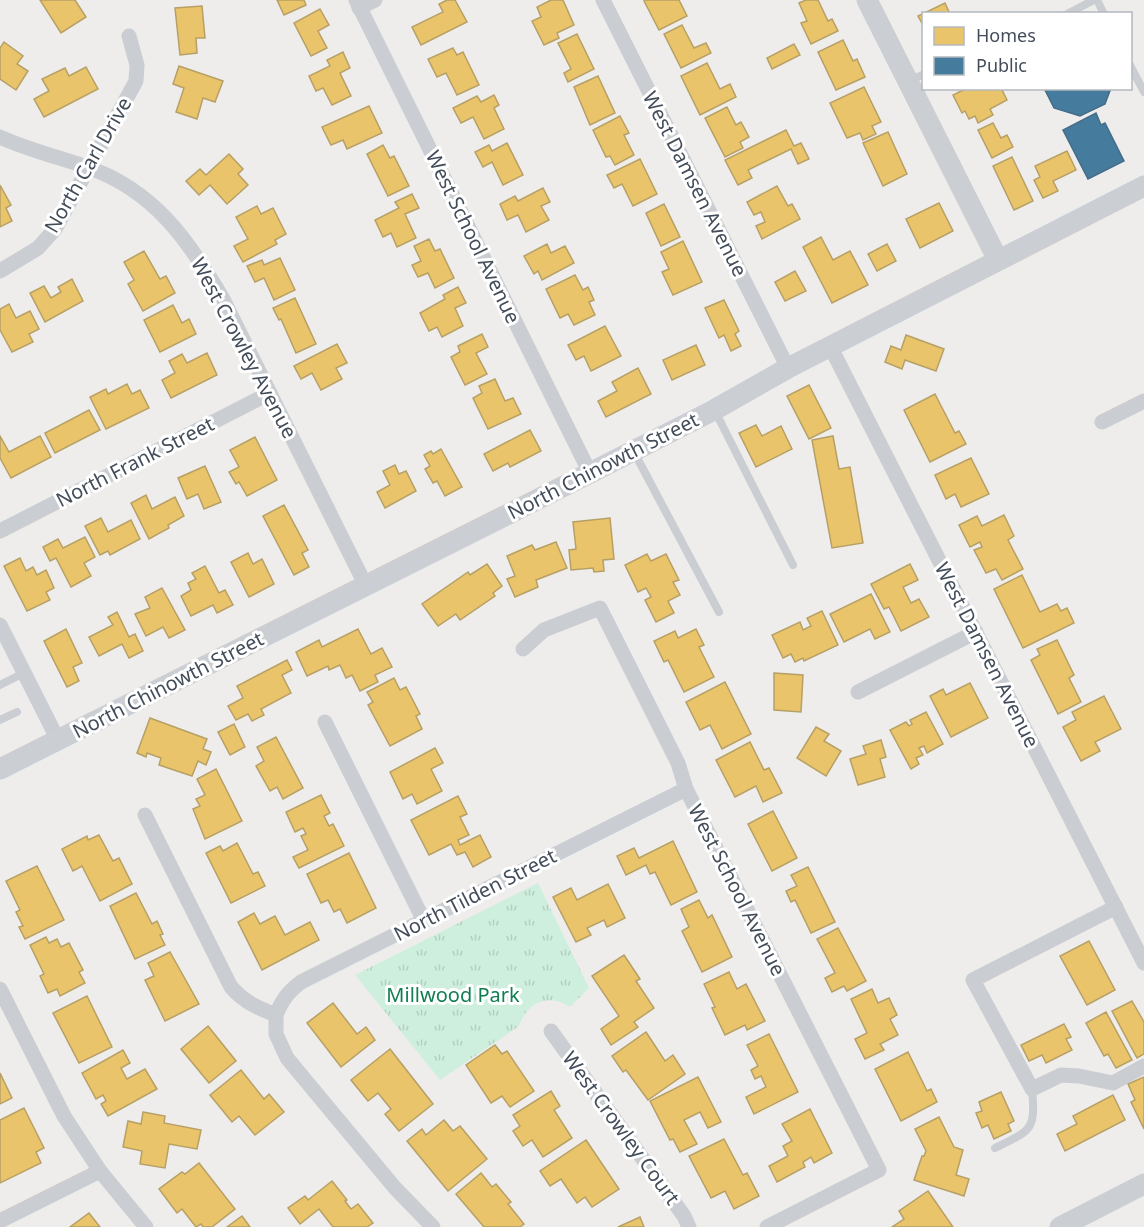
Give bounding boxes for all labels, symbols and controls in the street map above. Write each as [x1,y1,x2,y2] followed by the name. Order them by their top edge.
[922,12,1132,90] legend
[976,23,1036,47] text: Homes
[976,53,1027,77] text: Public
[637,86,754,281] street label: West Damsen Avenue
[38,92,137,237] street label: North Carl Drive
[420,146,527,328] street label: West School Avenue
[185,253,304,443] street label: West Crowley Avenue
[503,406,703,525] street label: North Chinowth Street
[51,410,218,513] street label: North Frank Street
[929,557,1046,752] street label: West Damsen Avenue
[68,625,268,744] street label: North Chinowth Street
[682,799,792,980] street label: West School Avenue
[389,842,561,947] street label: North Tilden Street
[386,981,520,1008] park label: Millwood Park
[557,1046,686,1210] street label: West Crowley Court

